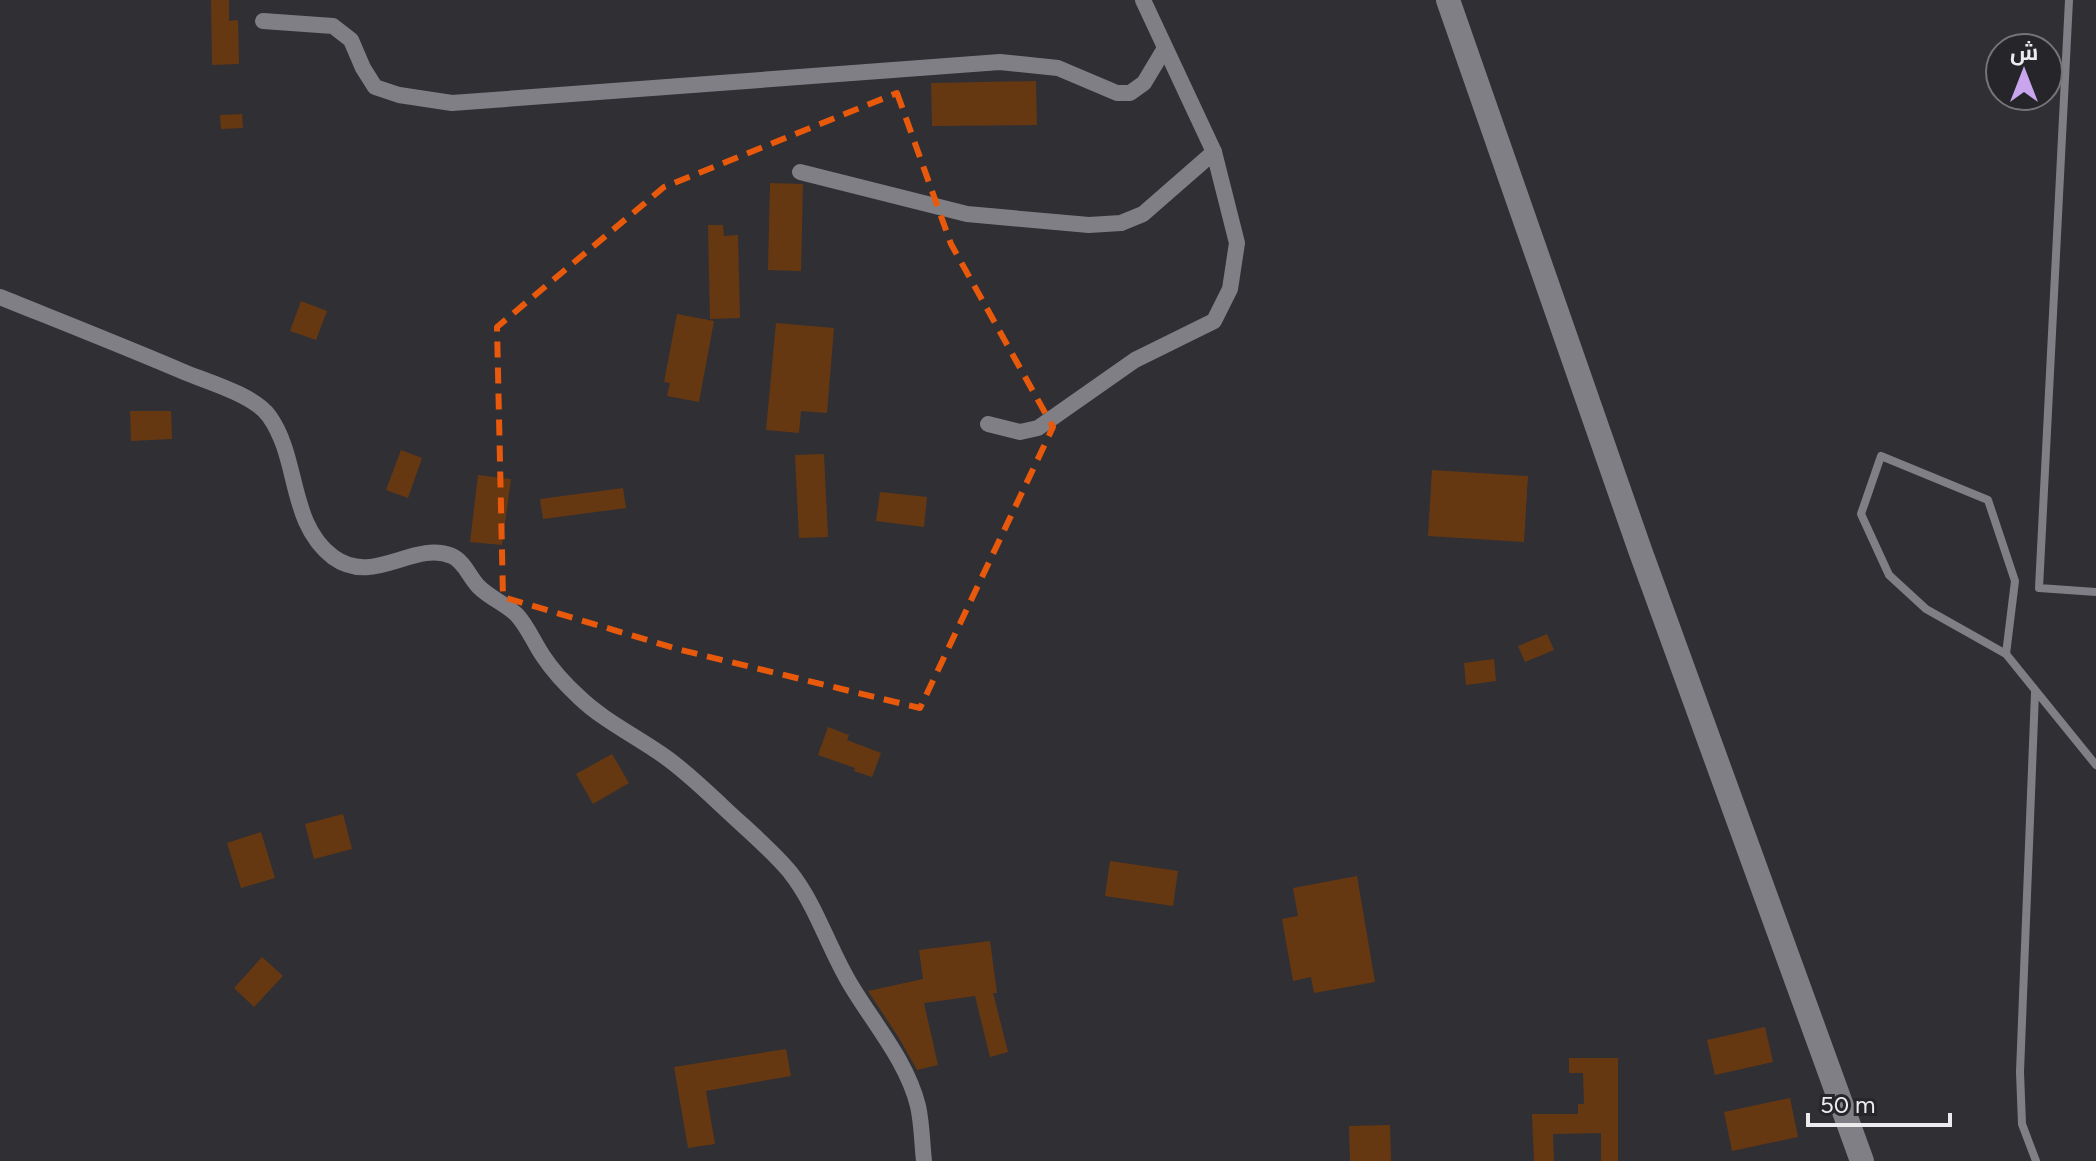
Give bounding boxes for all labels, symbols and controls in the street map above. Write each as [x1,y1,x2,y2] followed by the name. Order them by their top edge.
[1984,32,2064,112] north arrow
[2010,39,2038,66] text: ش
[1808,1077,1950,1127] scale bar
[1820,1090,1876,1119] text: 50 m

